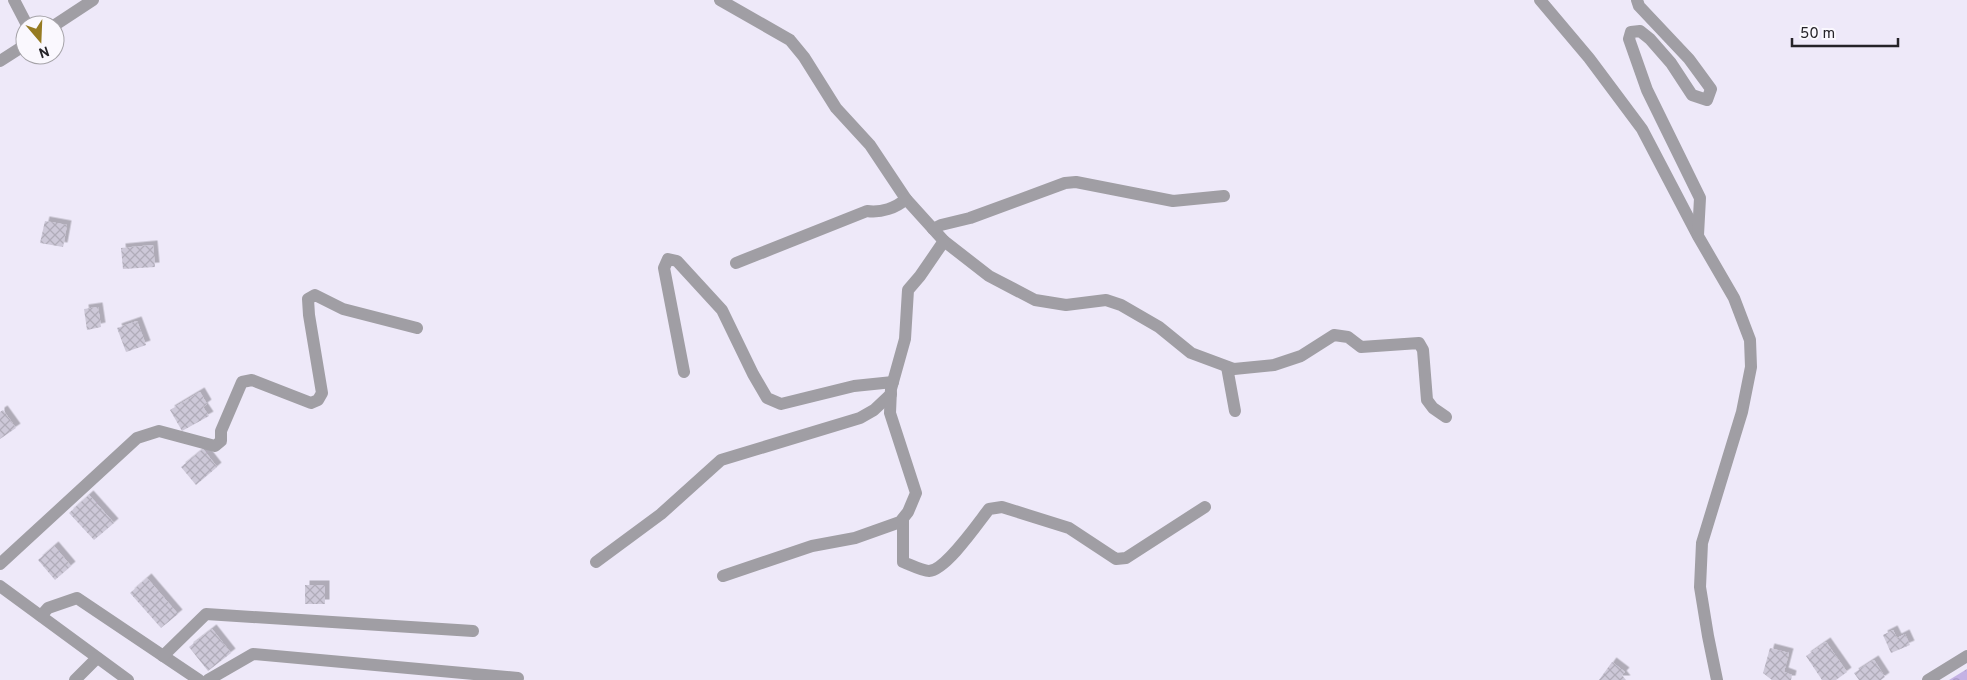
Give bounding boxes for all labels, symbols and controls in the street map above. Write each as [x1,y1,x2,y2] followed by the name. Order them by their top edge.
[15,15,65,65] north arrow
[1792,15,1898,47] scale bar
[1800,25,1835,44] text: 50 m
[36,41,51,61] text: N

